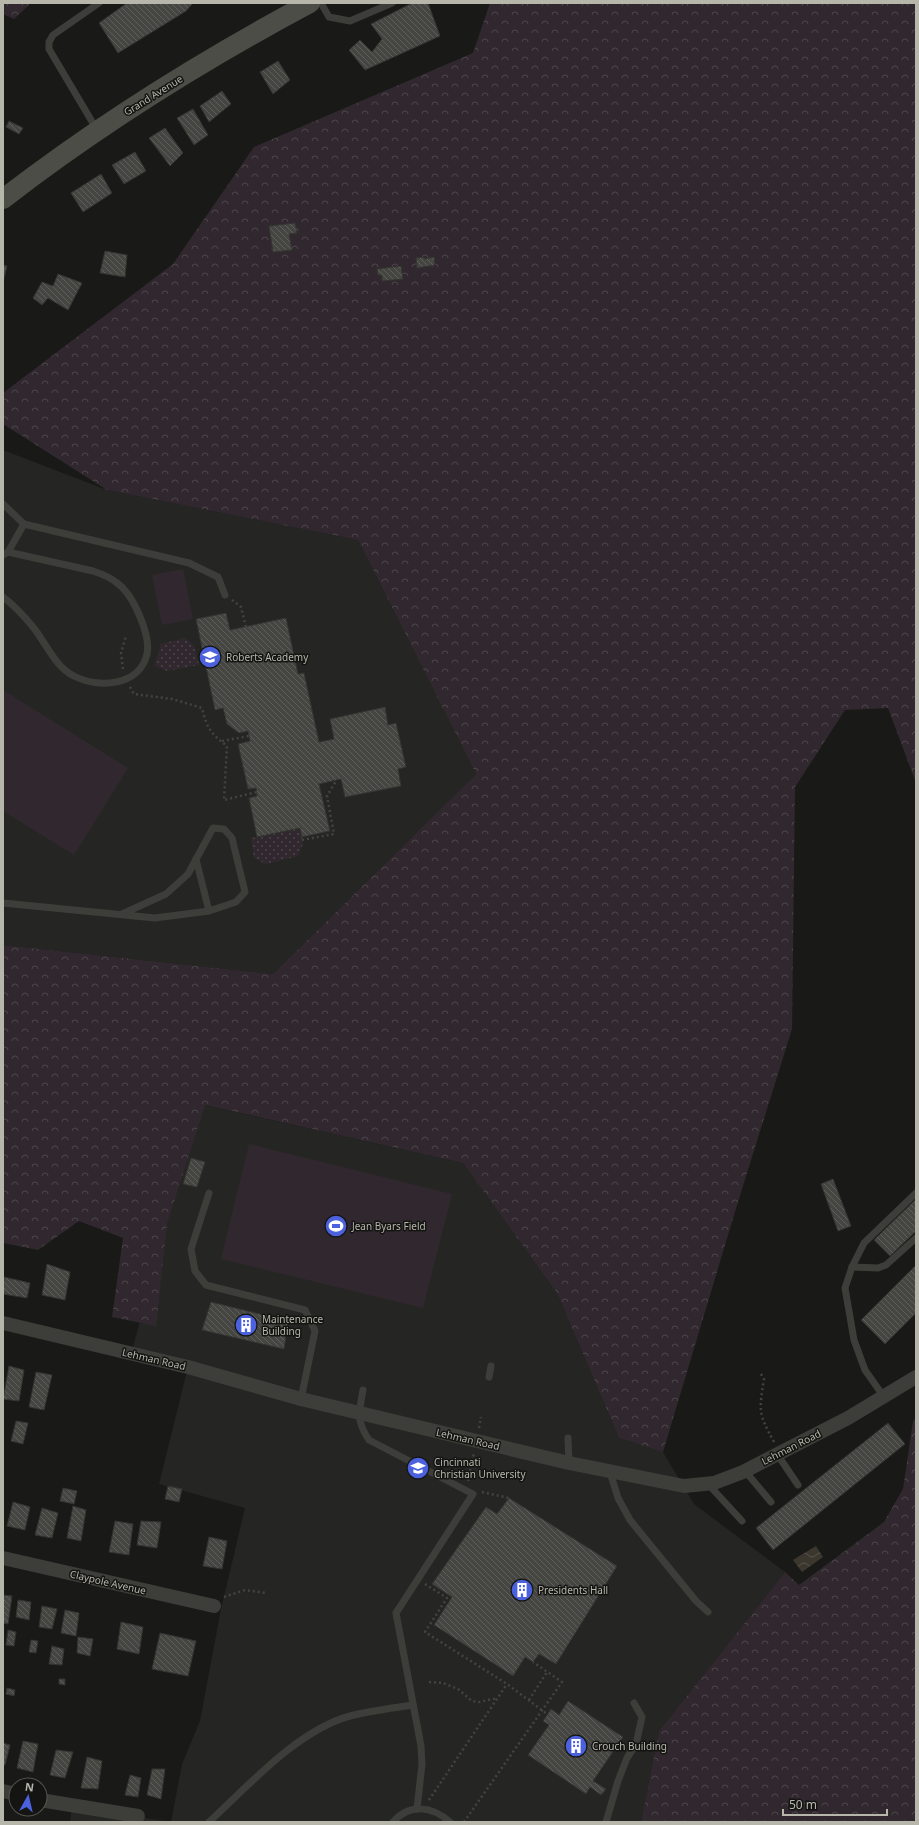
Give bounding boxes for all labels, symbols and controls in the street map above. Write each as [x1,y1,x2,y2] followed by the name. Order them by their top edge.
[121,71,185,119] street label: Grand Avenue
[197,644,223,670] school or university icon: Roberts Academy
[226,650,309,664] place label: Roberts Academy
[323,1213,349,1239] sports icon: Jean Byars Field
[351,1219,426,1233] place label: Jean Byars Field
[233,1312,259,1338] building icon: Maintenance Building
[262,1312,323,1338] place label: Maintenance Building
[121,1345,187,1373] street label: Lehman Road
[435,1425,501,1453] street label: Lehman Road
[759,1426,823,1468] street label: Lehman Road
[405,1455,431,1481] school or university icon: Cincinnati Christian University
[434,1455,526,1481] place label: Cincinnati Christian University
[69,1566,148,1598] street label: Claypole Avenue
[509,1577,535,1603] building icon: Presidents Hall
[538,1583,608,1597] place label: Presidents Hall
[563,1733,589,1759] building icon: Crouch Building
[592,1739,667,1753] place label: Crouch Building
[8,1777,48,1817] north arrow
[24,1779,35,1795] text: N
[783,1791,887,1817] scale bar
[789,1796,817,1813] text: 50 m

